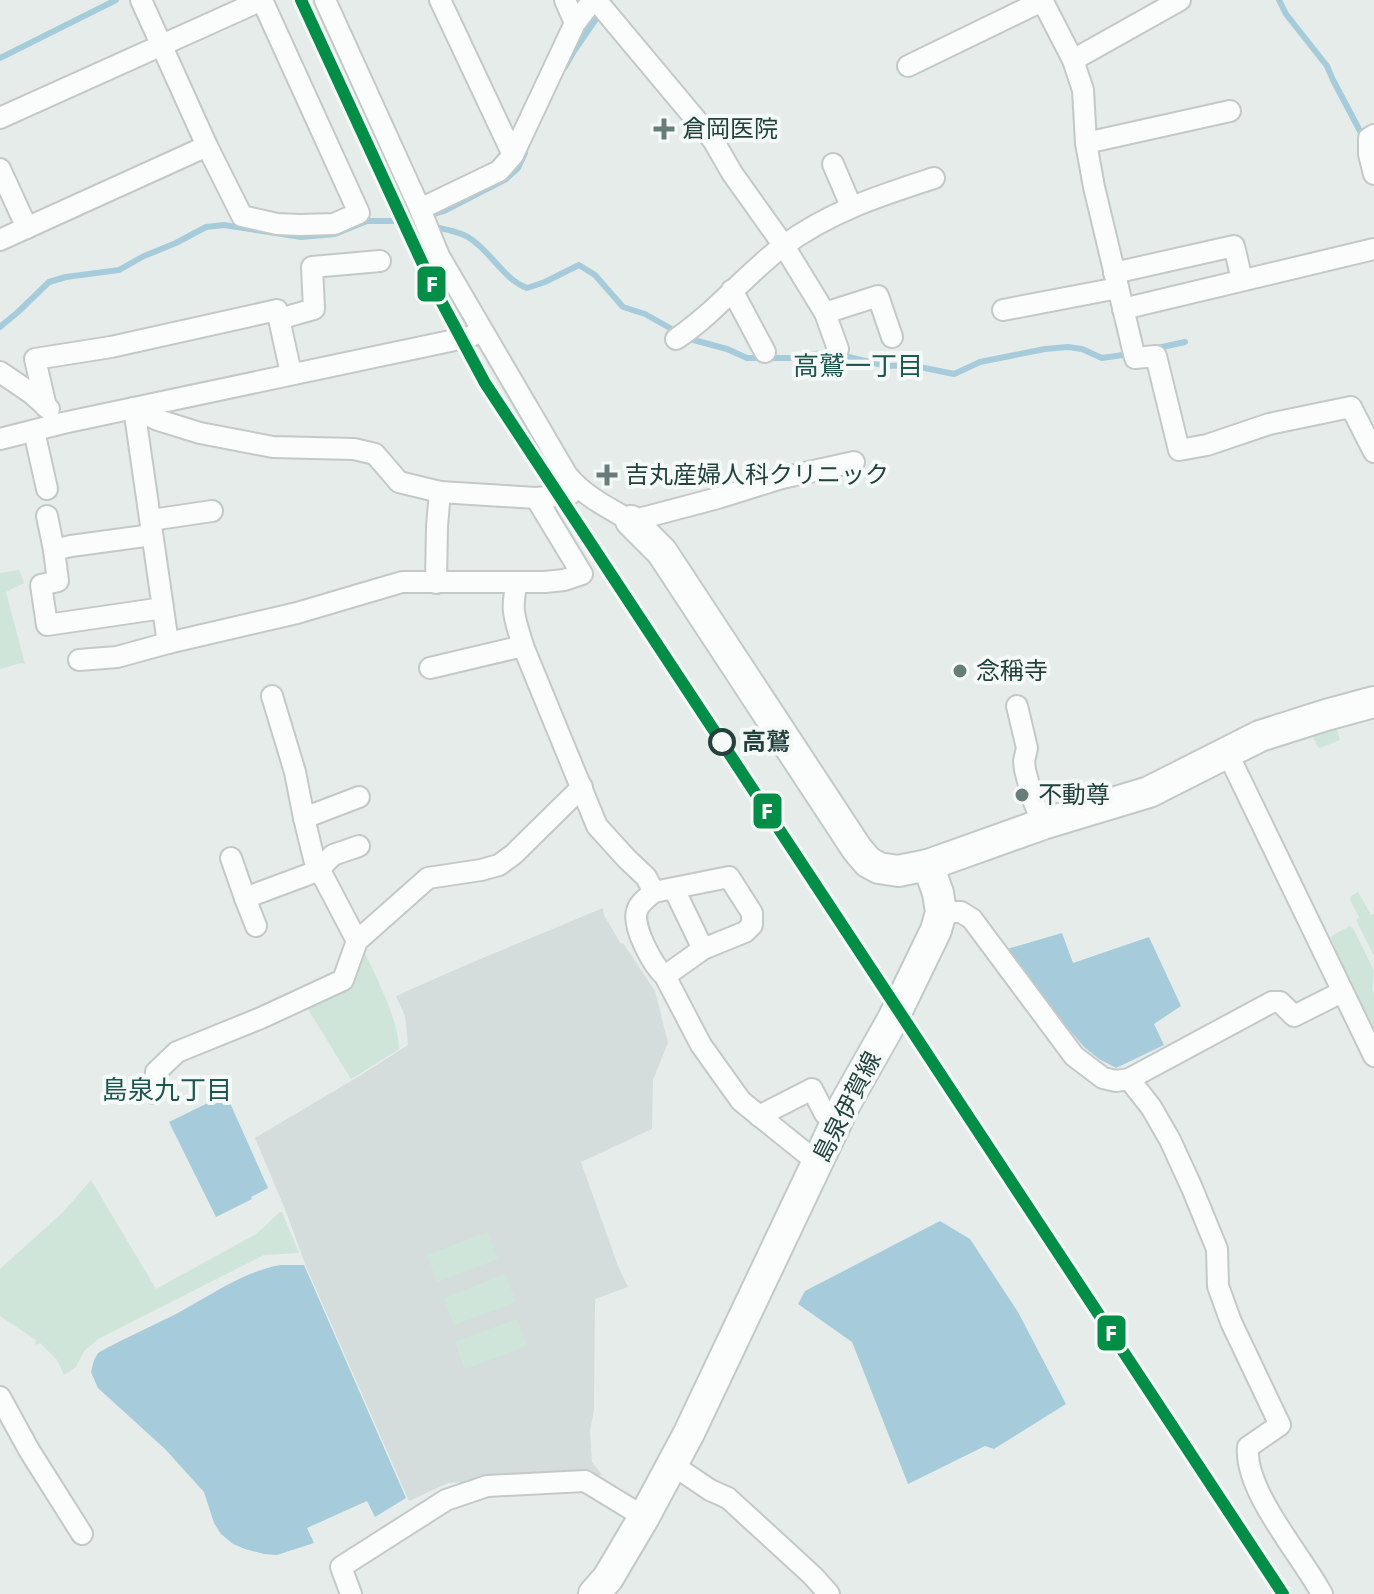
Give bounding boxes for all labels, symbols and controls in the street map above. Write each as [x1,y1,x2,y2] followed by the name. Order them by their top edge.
[682,111,778,146] place label: 倉岡医院
[653,118,675,140] marker: 倉岡医院
[416,265,447,303] line badge: F
[426,268,438,300] text: F
[793,347,923,385] district label: 高鷲一丁目
[625,457,889,492] place label: 吉丸産婦人科クリニック
[596,464,618,486] marker: 吉丸産婦人科クリニック
[976,653,1048,688] place label: 念稱寺
[951,662,969,680] marker: 念稱寺
[742,724,790,759] place label: 高鷲
[709,729,735,755] marker: 高鷲
[1038,777,1110,812] place label: 不動尊
[1013,786,1031,804] marker: 不動尊
[752,792,783,830] line badge: F
[761,795,773,827] text: F
[804,1045,889,1168] street label: 島泉伊賀線
[102,1071,232,1109] district label: 島泉九丁目
[1096,1314,1127,1352] line badge: F
[1105,1317,1117,1349] text: F

